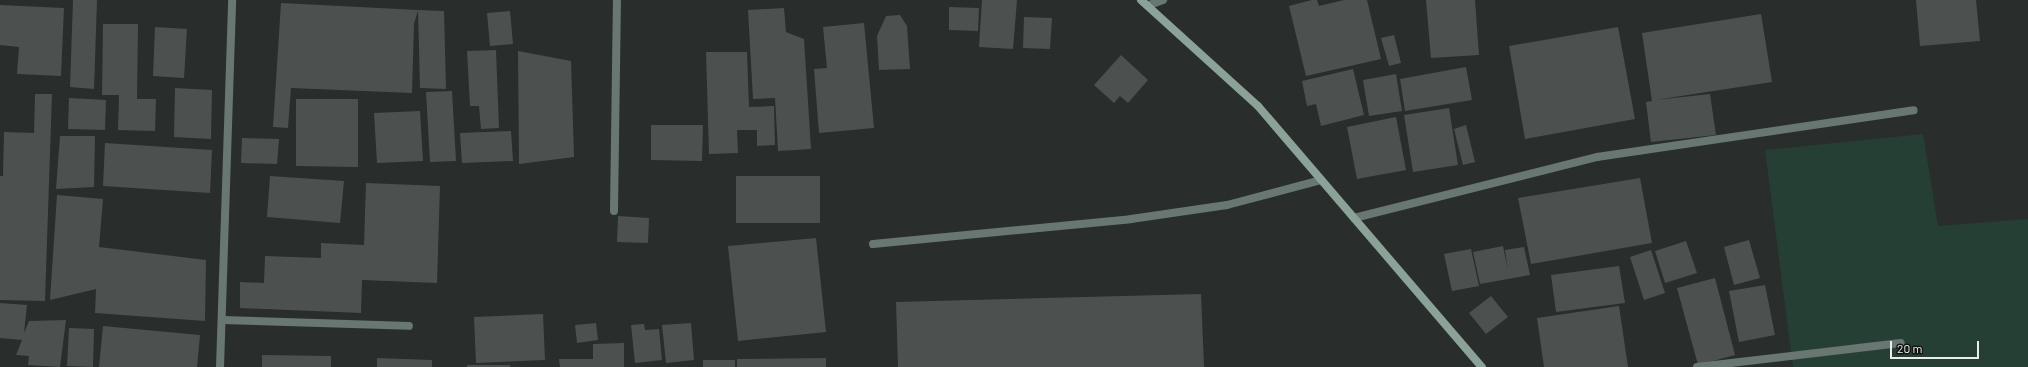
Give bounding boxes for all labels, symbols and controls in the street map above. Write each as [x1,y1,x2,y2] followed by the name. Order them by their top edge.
[1892,333,1981,359] scale bar
[1897,341,1923,355] text: 20 m

